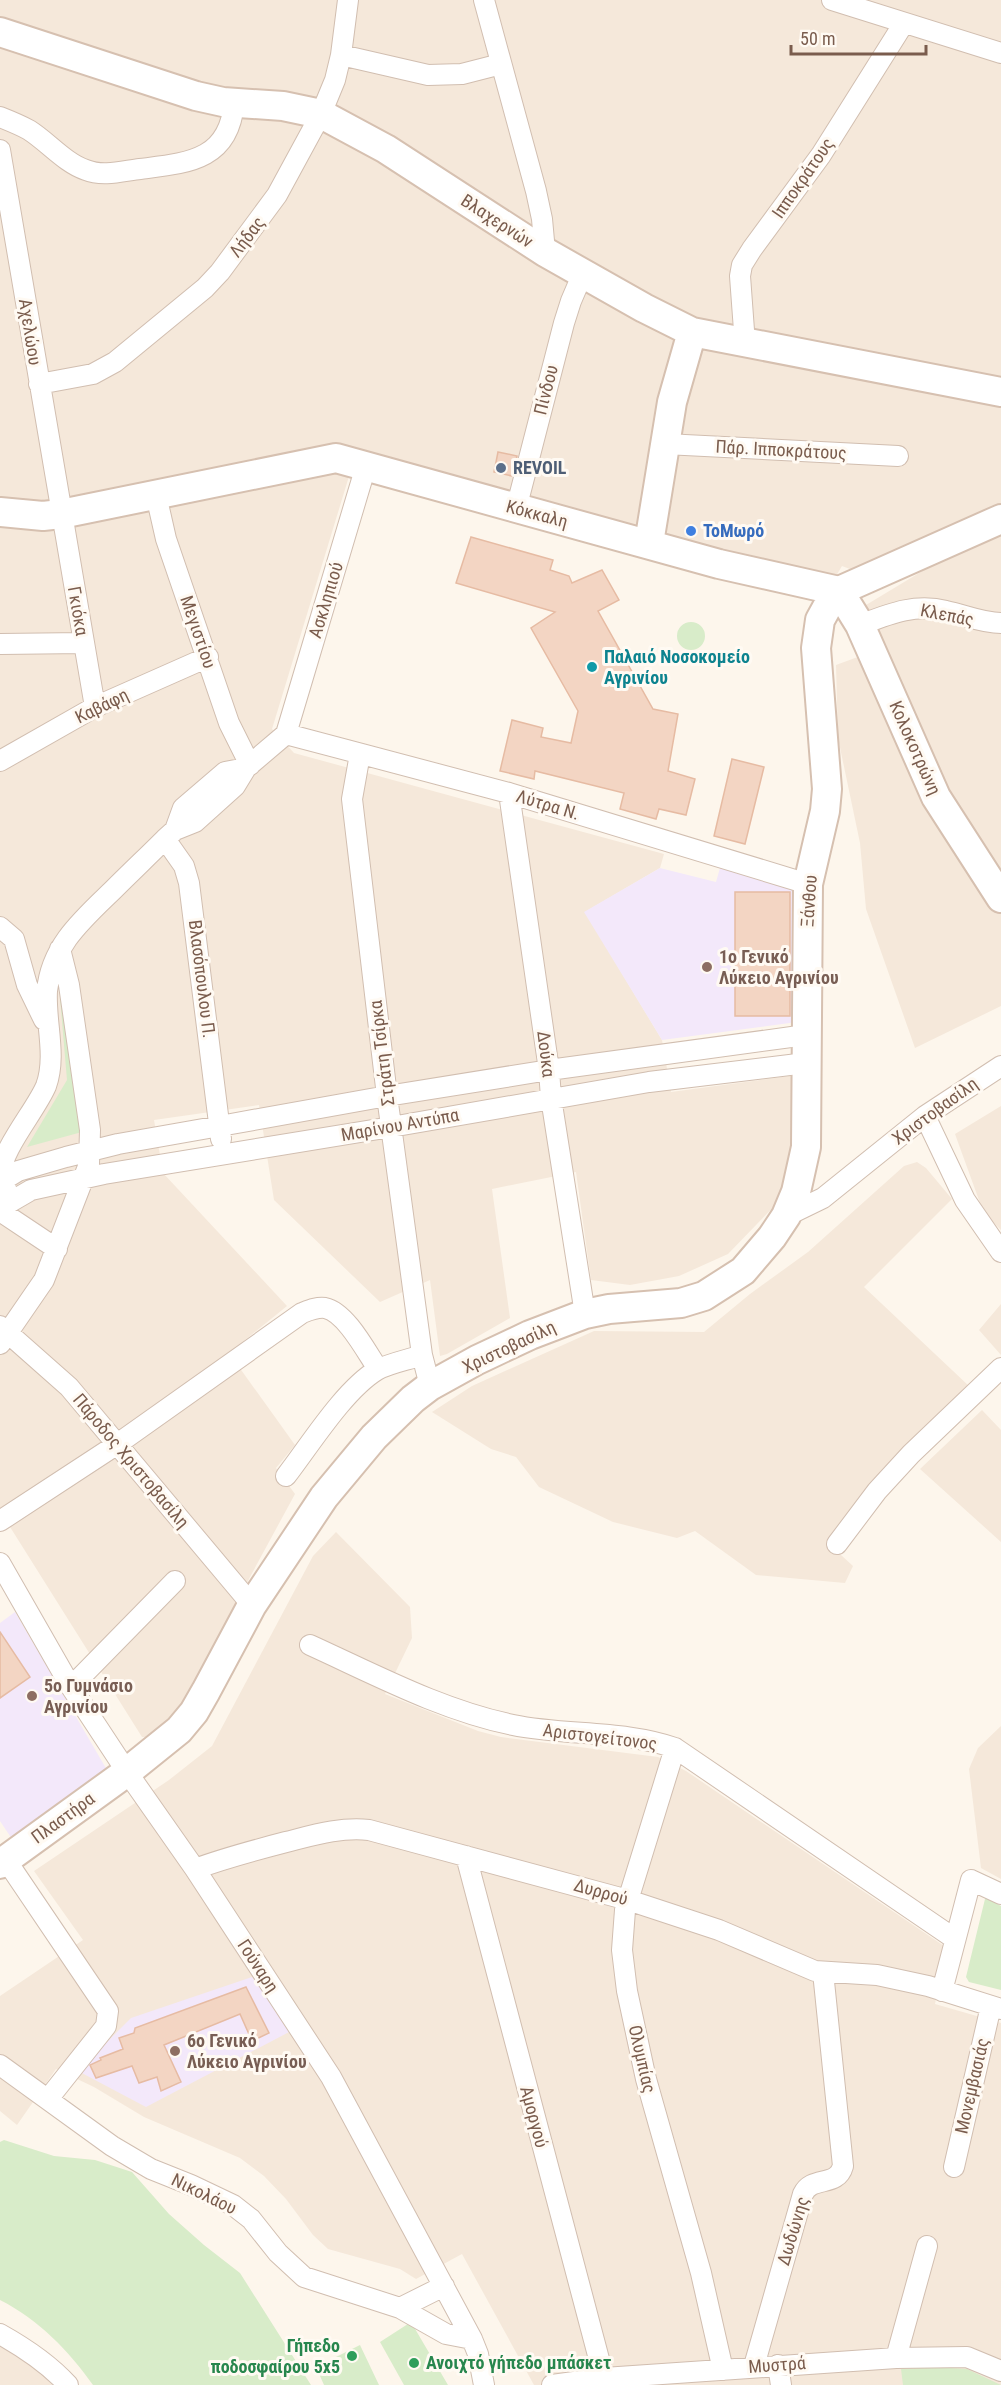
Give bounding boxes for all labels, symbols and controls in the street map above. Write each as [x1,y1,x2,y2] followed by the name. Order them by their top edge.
[791,18,926,56] scale bar
[800,28,835,49] text: 50 m
[767,133,838,222] street label: Ιπποκράτους
[457,189,538,252] street label: Βλαχερνών
[224,212,269,261] street label: Λήδας
[15,297,46,367] street label: Αχελώου
[529,363,562,417] street label: Πίνδου
[715,436,847,463] street label: Πάρ. Ιπποκράτους
[513,457,567,478] place label: REVOIL
[494,461,508,475] marker: REVOIL
[504,495,570,532] street label: Κόκκαλη
[703,520,764,541] place label: ΤοΜωρό
[684,524,698,538] marker: ΤοΜωρό
[304,559,347,640] street label: Ασκληπιού
[64,585,93,637] street label: Γκιόκα
[176,593,221,671] street label: Μεγιστίου
[919,599,976,630] street label: Κλεπάς
[604,646,750,688] place label: Παλαιό Νοσοκομείο Αγρινίου
[585,660,599,674] marker: Παλαιό Νοσοκομείο Αγρινίου
[72,684,132,727] street label: Καβάφη
[885,697,946,798] street label: Κολοκοτρώνη
[514,785,582,824] street label: Λύτρα Ν.
[796,874,821,928] street label: Ξάνθου
[185,919,220,1039] street label: Βλασόπουλου Π.
[719,946,839,988] place label: 1ο Γενικό Λύκειο Αγρινίου
[700,960,714,974] marker: 1ο Γενικό Λύκειο Αγρινίου
[365,999,398,1107] street label: Στράτη Τσίρκα
[533,1030,560,1078] street label: Δούκα
[888,1073,982,1149] street label: Χριστοβασίλη
[339,1104,461,1145] street label: Μαρίνου Αντύπα
[459,1316,559,1377] street label: Χριστοβασίλη
[69,1389,194,1532] street label: Πάροδος Χριστοβασίλη
[44,1675,133,1717] place label: 5ο Γυμνάσιο Αγρινίου
[25,1689,39,1703] marker: 5ο Γυμνάσιο Αγρινίου
[542,1719,658,1754] street label: Αριστογείτονος
[27,1788,98,1848] street label: Πλαστήρα
[572,1874,631,1909] street label: Δυρρού
[233,1935,283,1996] street label: Γούναρη
[624,2023,660,2095] street label: Ολυμπίας
[187,2030,307,2072] place label: 6ο Γενικό Λύκειο Αγρινίου
[950,2036,993,2136] street label: Μονεμβασιάς
[168,2044,182,2058] marker: 6ο Γενικό Λύκειο Αγρινίου
[516,2084,553,2150] street label: Αμοργού
[168,2169,240,2218] street label: Νικολάου
[772,2194,813,2268] street label: Δωδώνης
[210,2335,340,2377] place label: Γήπεδο ποδοσφαίρου 5x5
[345,2349,359,2363] marker: Γήπεδο ποδοσφαίρου 5x5
[426,2352,611,2374] place label: Ανοιχτό γήπεδο μπάσκετ
[748,2352,806,2377] street label: Μυστρά
[407,2356,421,2370] marker: Ανοιχτό γήπεδο μπάσκετ

